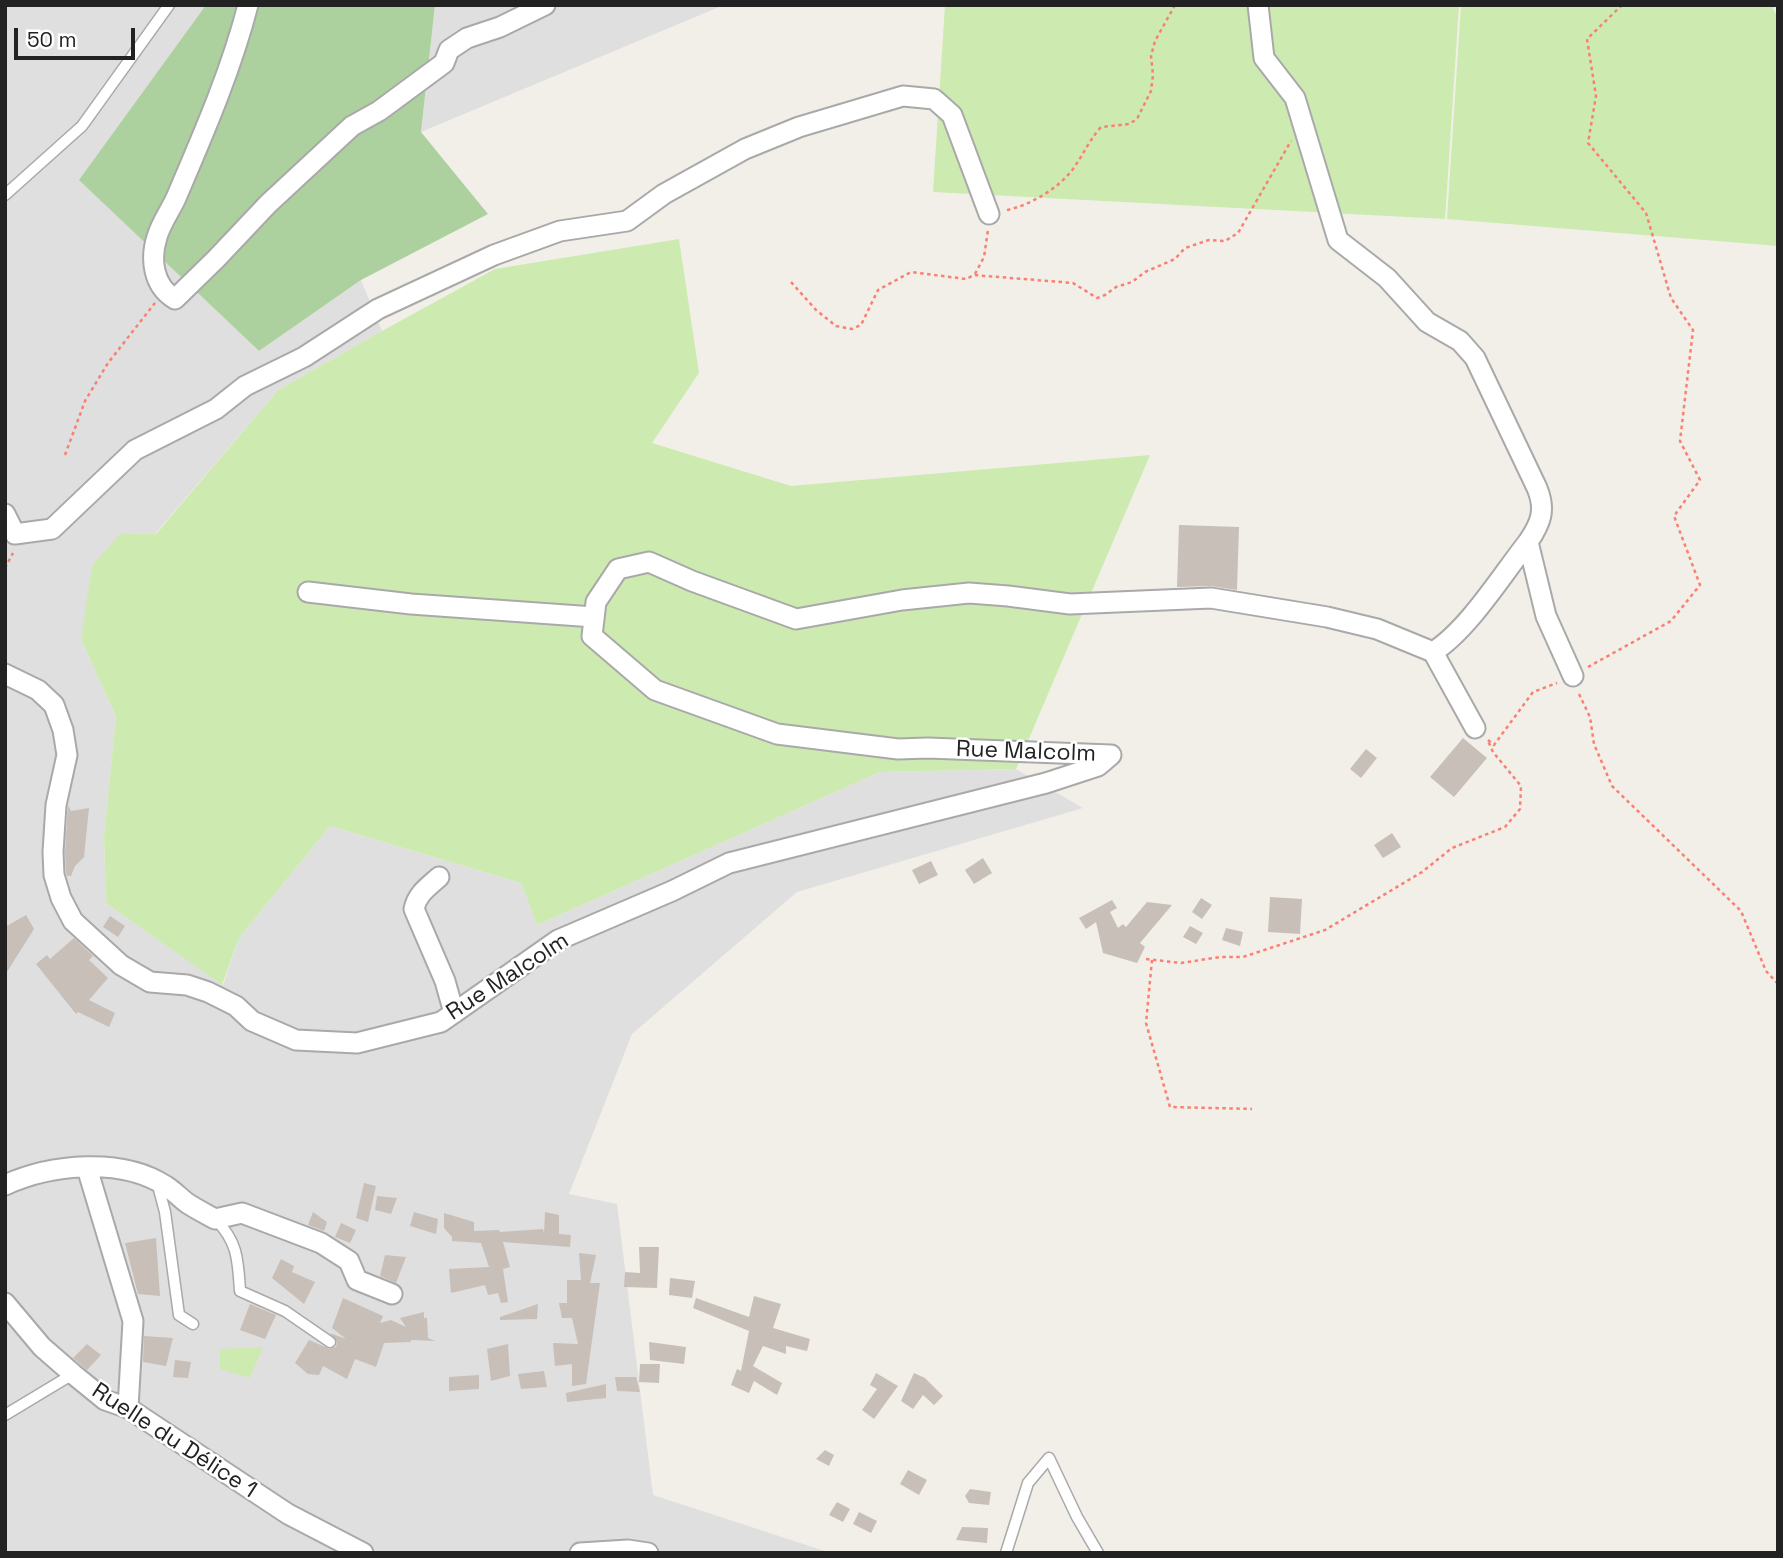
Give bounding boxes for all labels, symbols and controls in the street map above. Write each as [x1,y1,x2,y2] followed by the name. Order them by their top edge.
[18,14,138,58] scale bar
[27,26,77,53] text: 50 m
[955,736,1097,768] street label: Rue Malcolm
[442,927,574,1027] street label: Rue Malcolm
[86,1377,262,1505] street label: Ruelle du Délice 1

